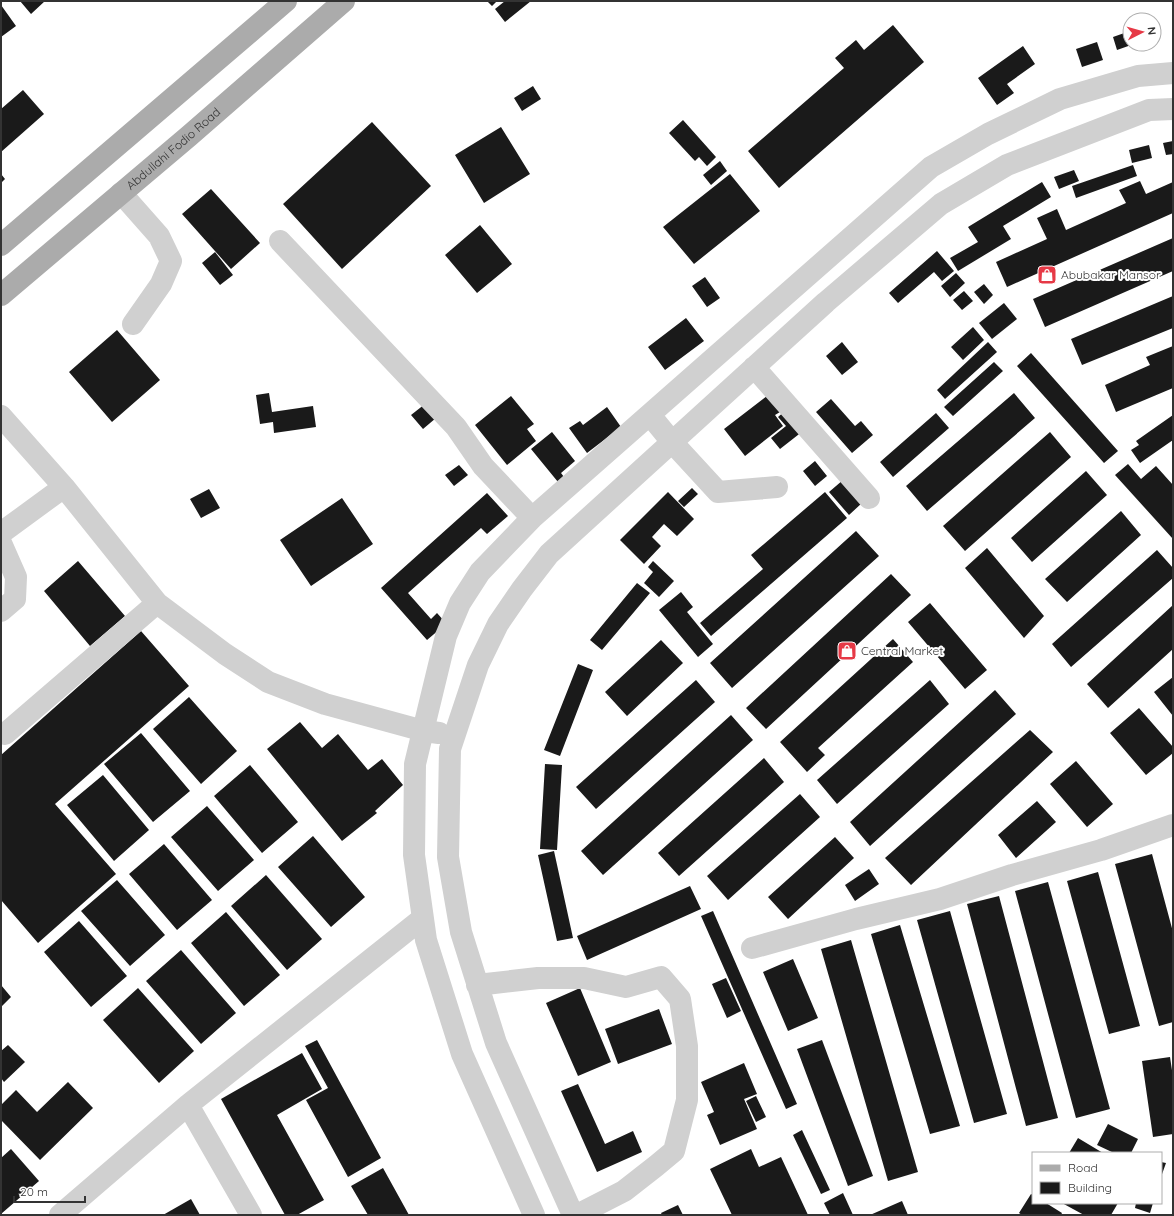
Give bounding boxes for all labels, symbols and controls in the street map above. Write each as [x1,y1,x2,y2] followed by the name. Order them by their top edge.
[1122,12,1162,52] north arrow
[1145,26,1159,36] text: N
[123,104,223,193] street label: Abdullahi Fodio Road
[1036,264,1058,286] shop icon: Abubakar Mansor
[1061,267,1161,282] place label: Abubakar Mansor
[836,640,858,662] shop icon: Central Market
[861,643,943,658] place label: Central Market
[1032,1152,1162,1204] legend
[1068,1160,1098,1175] text: Road
[14,1178,85,1204] scale bar
[1068,1180,1112,1195] text: Building
[20,1184,48,1199] text: 20 m

